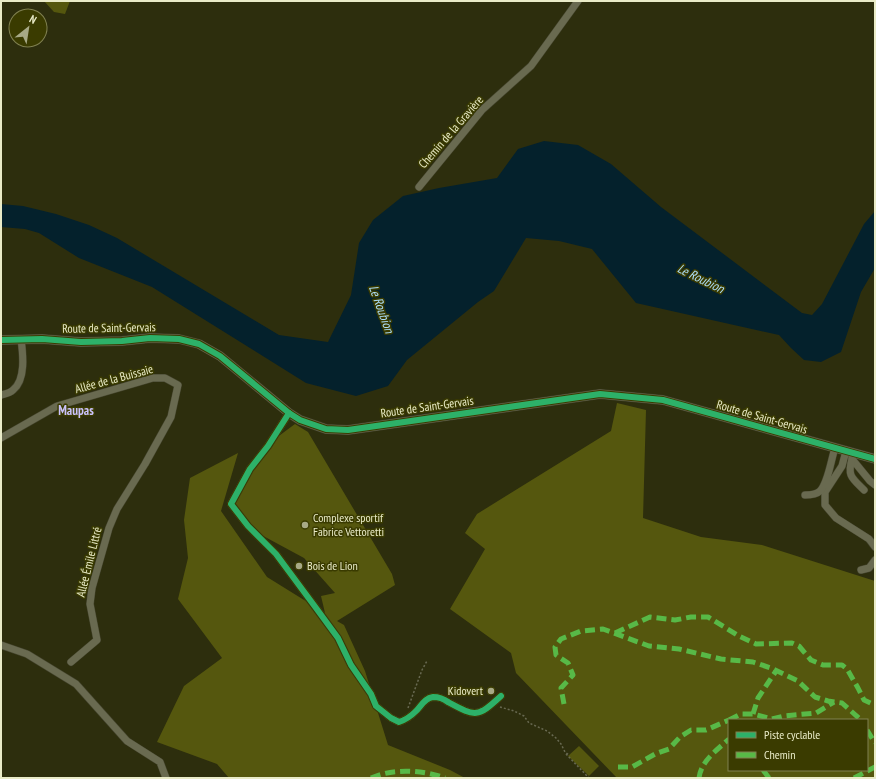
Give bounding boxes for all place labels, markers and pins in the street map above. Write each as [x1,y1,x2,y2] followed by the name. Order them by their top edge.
[313,510,384,539] place label: Complexe sportif Fabrice Vettoretti
[300,520,310,530] marker: Complexe sportif Fabrice Vettoretti
[307,558,358,573] place label: Bois de Lion
[294,561,304,571] marker: Bois de Lion
[448,683,484,698] place label: Kidovert
[486,686,496,696] marker: Kidovert

